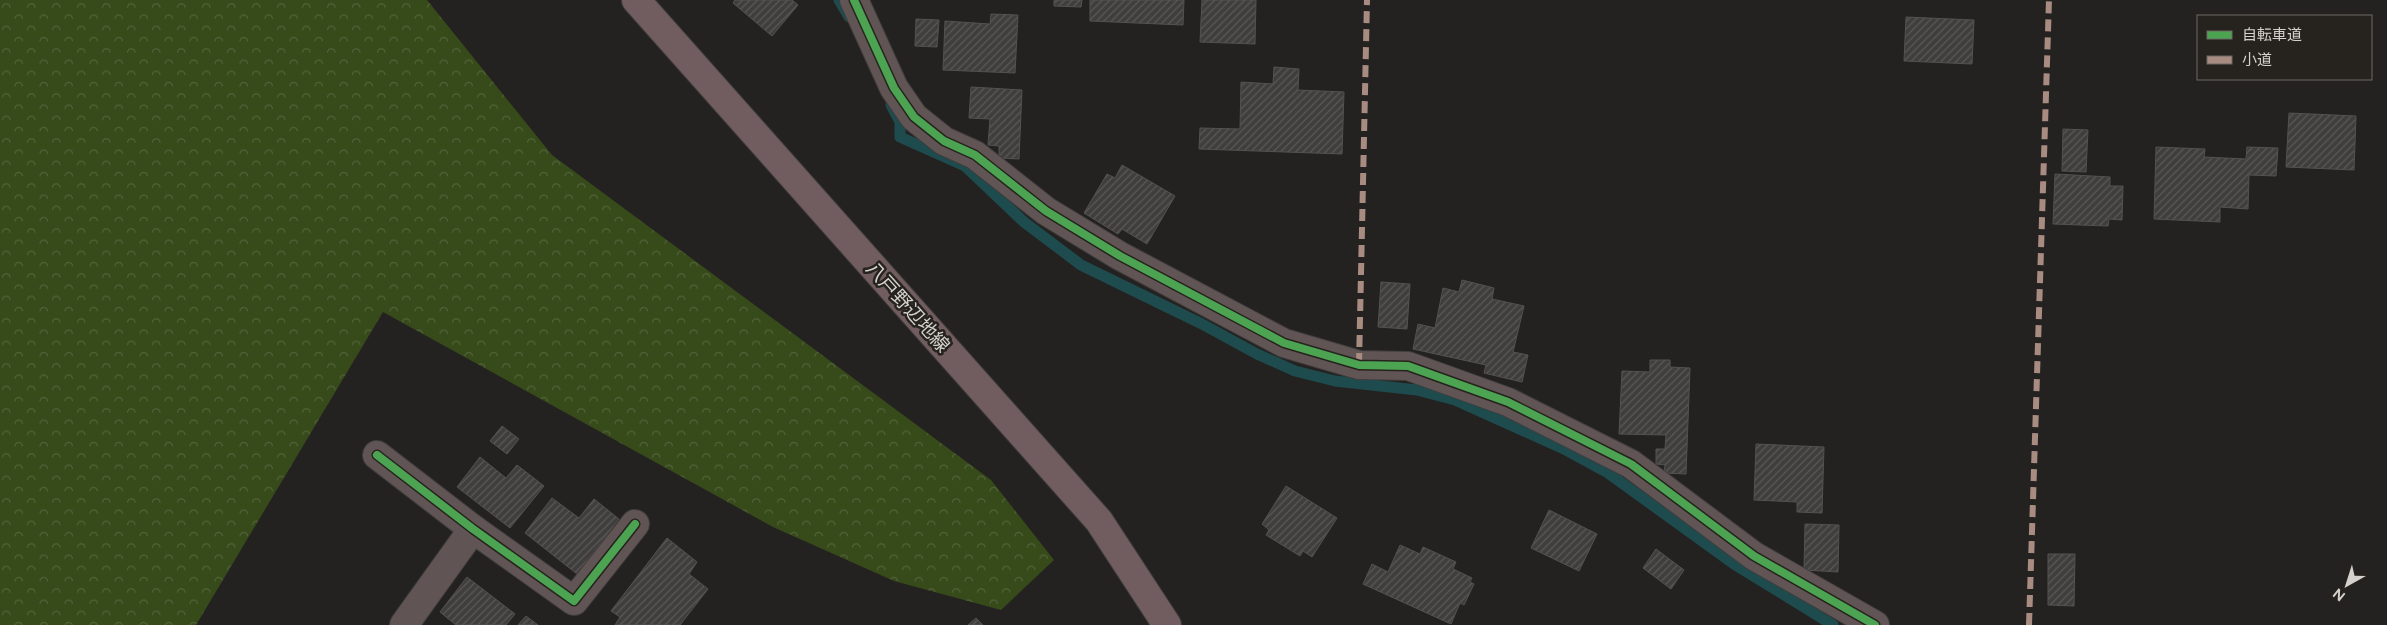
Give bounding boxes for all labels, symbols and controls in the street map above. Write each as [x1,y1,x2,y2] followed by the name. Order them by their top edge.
[2197,15,2372,80] legend
[2242,26,2302,44] text: 自転車道
[2242,51,2272,69] text: 小道
[861,257,955,357] street label: 八戸野辺地線
[2322,560,2372,610] north arrow
[2330,585,2349,605] text: N

